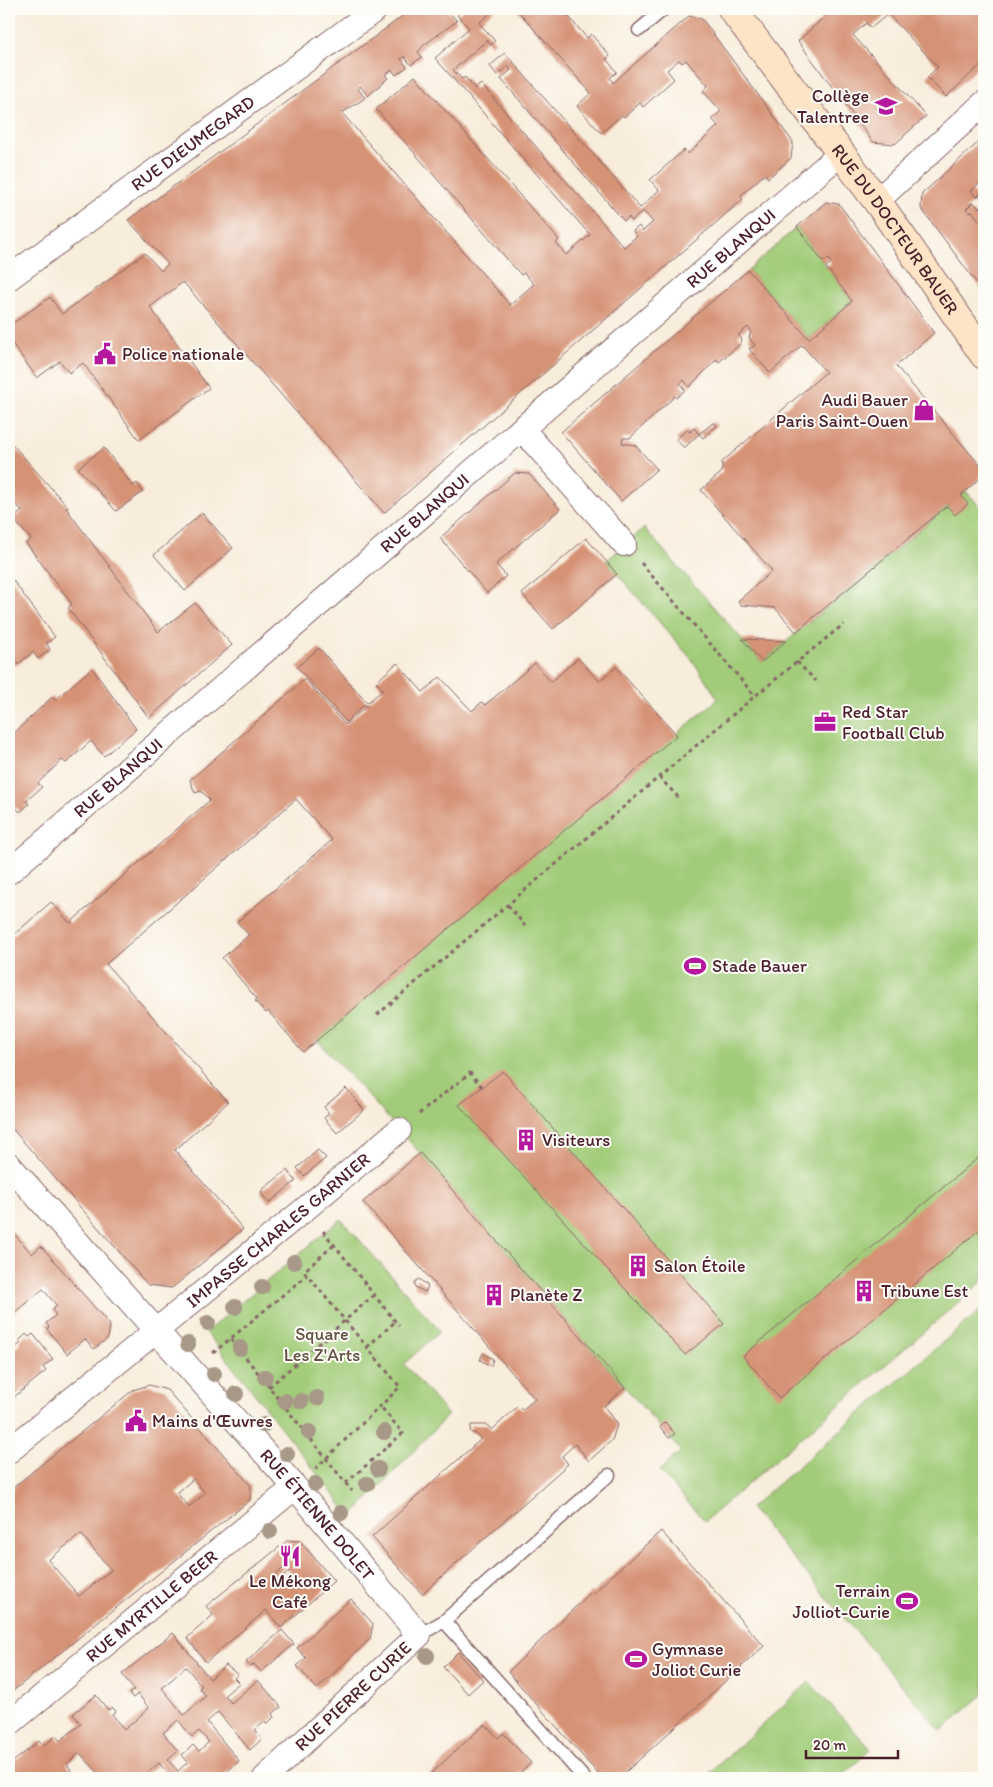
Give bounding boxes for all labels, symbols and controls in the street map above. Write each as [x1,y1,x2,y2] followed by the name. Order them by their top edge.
[797,85,869,128] place label: Collège Talentree
[127,91,259,196] street label: RUE DIEUMEGARD
[873,93,899,119] school or university icon: Collège Talentree
[827,139,963,319] street label: RUE DU DOCTEUR BAUER
[682,204,780,293] street label: RUE BLANQUI
[92,341,118,367] public building icon: Police nationale
[122,343,244,365] place label: Police nationale
[776,389,909,432] place label: Audi Bauer Paris Saint-Ouen
[911,397,937,423] shop icon: Audi Bauer Paris Saint-Ouen
[375,469,474,558] street label: RUE BLANQUI
[842,701,945,744] place label: Red Star Football Club
[812,709,838,735] office icon: Red Star Football Club
[69,733,167,822] street label: RUE BLANQUI
[682,953,708,979] sports icon: Stade Bauer
[712,955,808,977] place label: Stade Bauer
[513,1127,539,1153] building icon: Visiteurs
[542,1129,610,1151] place label: Visiteurs
[182,1148,375,1313] street label: IMPASSE CHARLES GARNIER
[625,1253,651,1279] building icon: Salon Étoile
[654,1255,745,1277] place label: Salon Étoile
[851,1278,877,1304] building icon: Tribune Est
[881,1280,969,1302] place label: Tribune Est
[481,1282,507,1308] building icon: Planète Z
[510,1284,583,1306] place label: Planète Z
[284,1323,360,1366] park label: Square Les Z'Arts
[123,1408,149,1434] public building icon: Mains d'Œuvres
[152,1410,273,1432] place label: Mains d'Œuvres
[255,1444,379,1585] street label: RUE ÉTIENNE DOLET
[277,1543,303,1569] restaurant icon: Le Mékong Café
[81,1545,222,1667] street label: RUE MYRTILLE BEER
[249,1570,332,1613] place label: Le Mékong Café
[793,1580,890,1623] place label: Terrain Jolliot-Curie
[894,1588,920,1614] sports icon: Terrain Jolliot-Curie
[290,1636,416,1756] street label: RUE PIERRE CURIE
[652,1638,741,1681] place label: Gymnase Joliot Curie
[623,1646,649,1672] sports icon: Gymnase Joliot Curie
[806,1727,898,1759] scale bar
[813,1736,847,1754] text: 20 m

